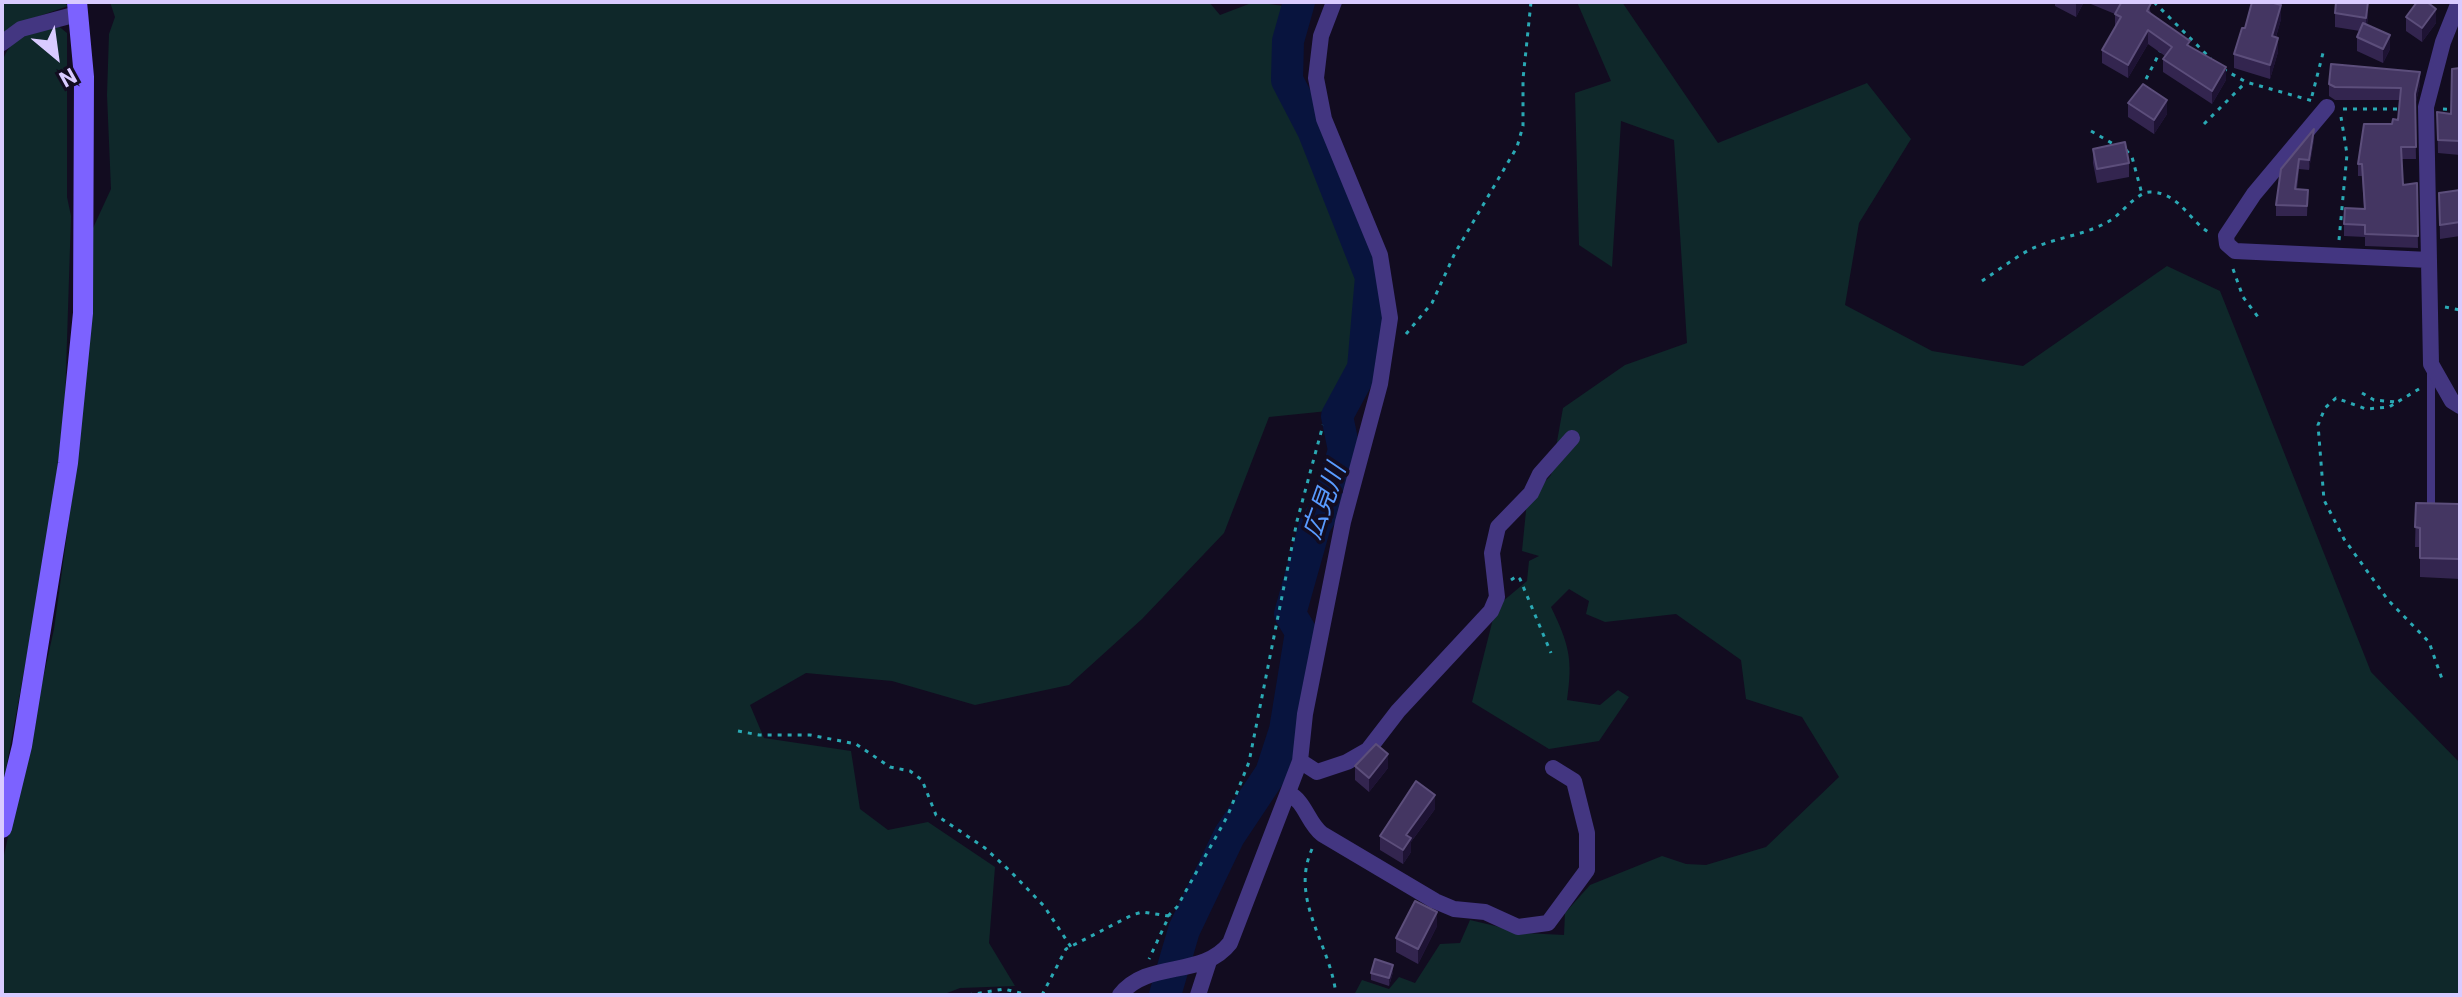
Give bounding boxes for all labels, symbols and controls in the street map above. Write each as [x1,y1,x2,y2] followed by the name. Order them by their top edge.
[16,16,96,96] north arrow
[55,63,81,92] text: N
[1298,460,1354,544] water label: 広見川

